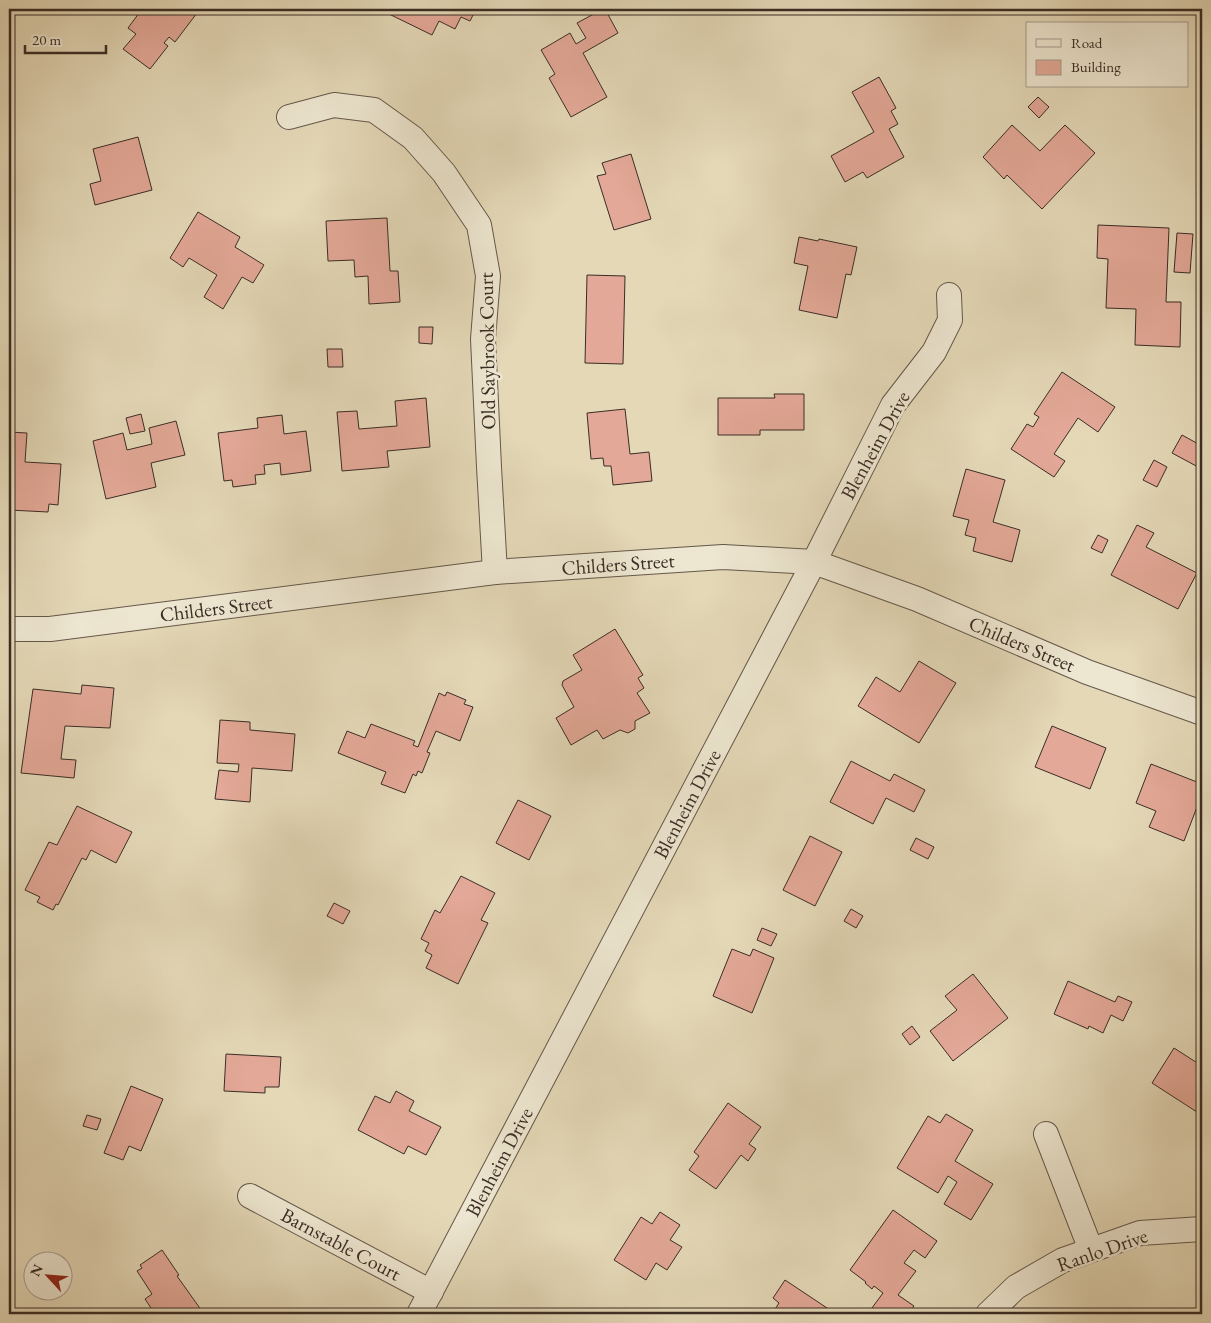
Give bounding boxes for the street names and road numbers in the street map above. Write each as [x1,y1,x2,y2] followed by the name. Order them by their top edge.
[473,271,501,430] street label: Old Saybrook Court
[834,386,916,504] street label: Blenheim Drive
[561,547,676,581] street label: Childers Street
[158,588,274,628] street label: Childers Street
[965,610,1080,678] street label: Childers Street
[647,745,727,863] street label: Blenheim Drive
[459,1103,539,1221] street label: Blenheim Drive
[277,1202,406,1287] street label: Barnstable Court
[1053,1222,1151,1278] street label: Ranlo Drive

